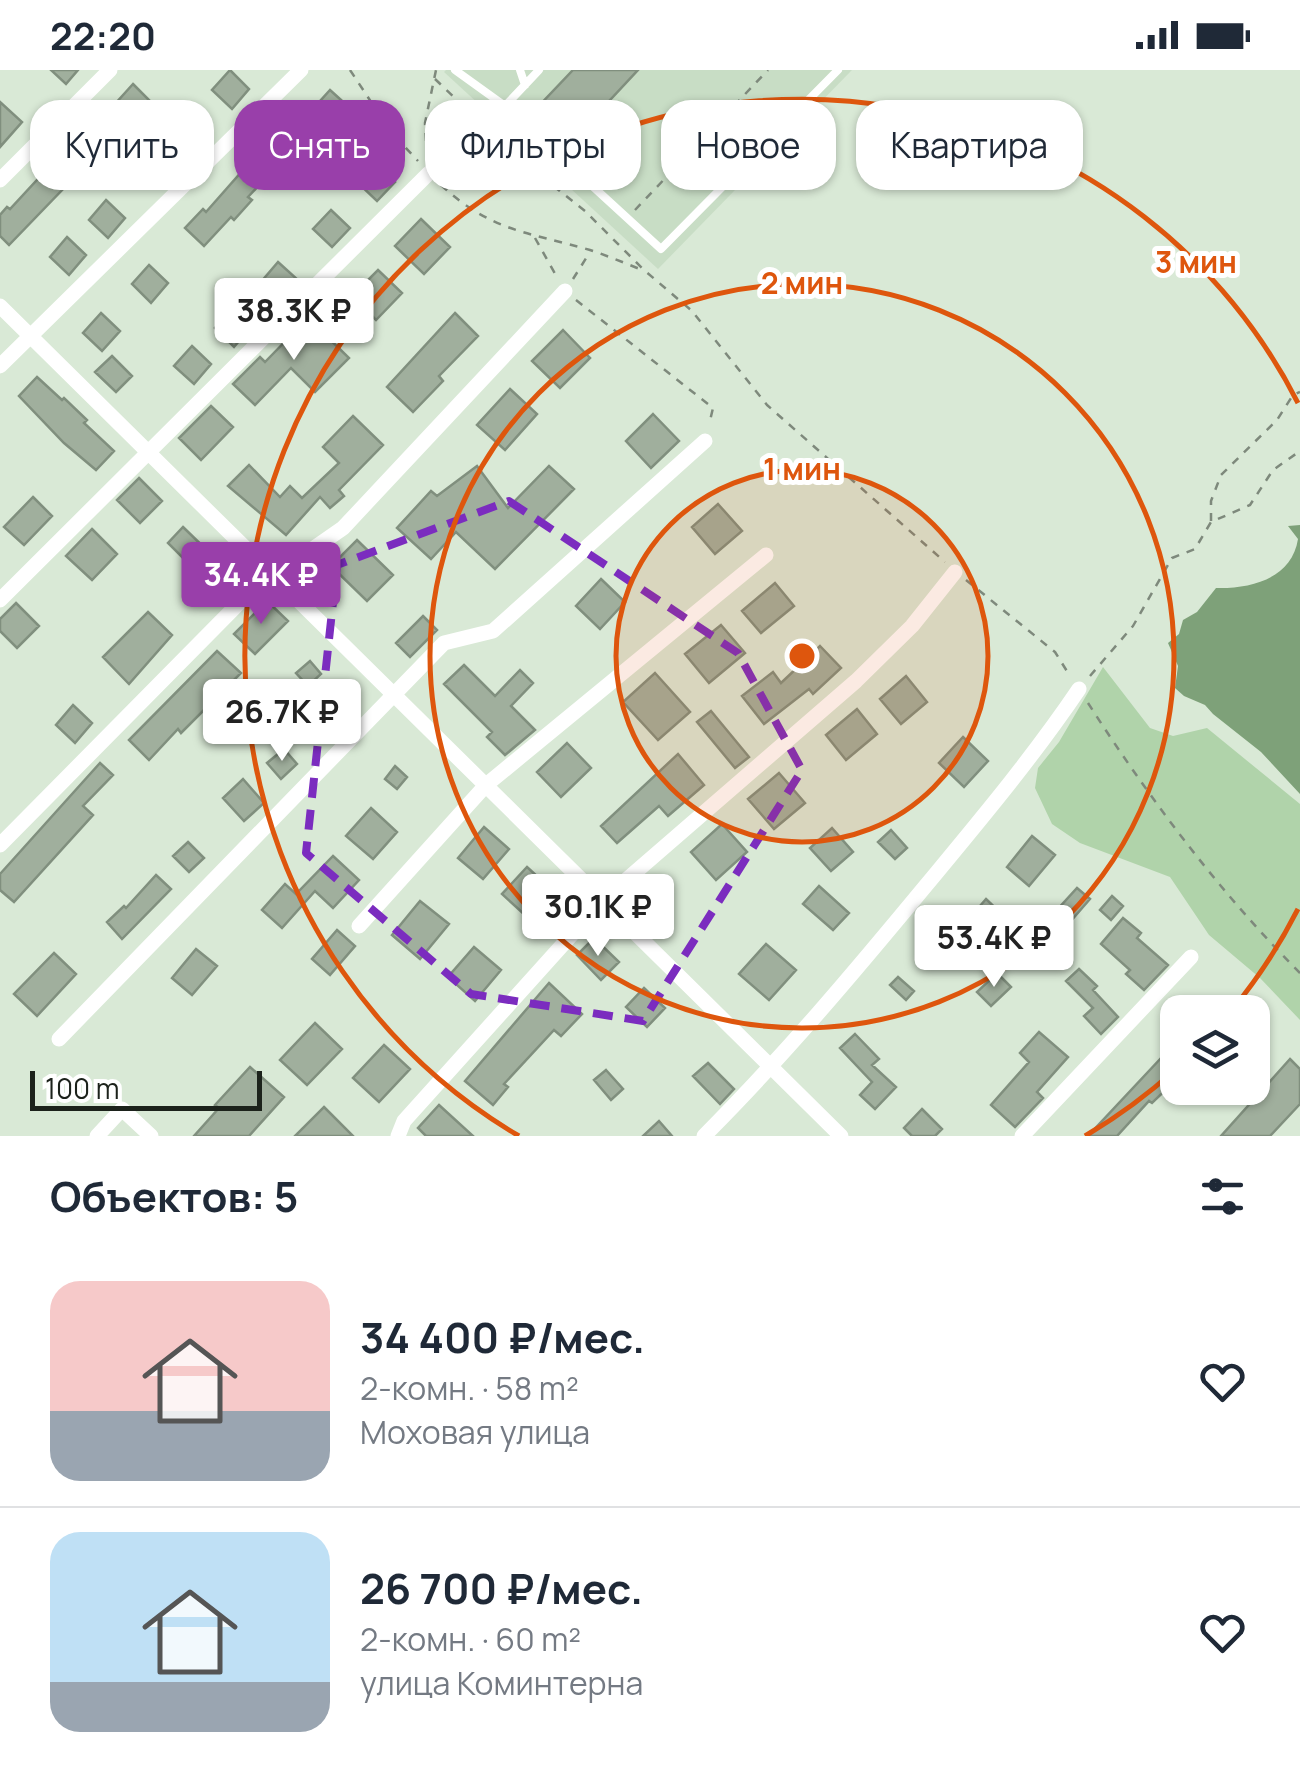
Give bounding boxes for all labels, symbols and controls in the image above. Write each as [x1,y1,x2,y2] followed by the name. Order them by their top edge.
[50,9,156,61] text: 22:20
[30,100,214,190] chip: Купить
[234,100,405,190] chip: Снять
[425,100,641,190] chip: Фильтры
[661,100,836,190] chip: Новое
[856,100,1083,190] chip: Квартира
[1155,241,1237,282] text: 3 мин
[761,262,843,303] text: 2 мин
[202,278,386,363] pin: 38.3K ₽
[237,288,351,332] text: 38.3K ₽
[763,448,841,489] text: 1 мин
[169,542,353,627] pin: 34.4K ₽
[203,552,319,596] text: 34.4K ₽
[784,638,820,674] centre of rings
[190,679,374,764] pin: 26.7K ₽
[225,689,339,733] text: 26.7K ₽
[506,874,690,959] pin: 30.1K ₽
[544,884,652,928] text: 30.1K ₽
[902,905,1086,990] pin: 53.4K ₽
[937,915,1051,959] text: 53.4K ₽
[1160,995,1270,1105] map controls
[1160,995,1270,1105] button: layers
[30,1066,262,1110] scale bar
[45,1069,119,1107] text: 100 m
[50,1167,298,1225] text: Объектов: 5
[1195,1169,1250,1224] icon: filters
[360,1308,645,1366] text: 34 400 ₽/мес.
[130,1321,250,1441] icon: home
[1195,1354,1250,1409] icon: heart
[360,1366,579,1410] text: 2-комн. · 58 m²
[360,1410,590,1454] text: Моховая улица
[360,1559,643,1617] text: 26 700 ₽/мес.
[130,1572,250,1692] icon: home
[1195,1605,1250,1660] icon: heart
[360,1617,581,1661] text: 2-комн. · 60 m²
[360,1661,643,1705] text: улица Коминтерна

